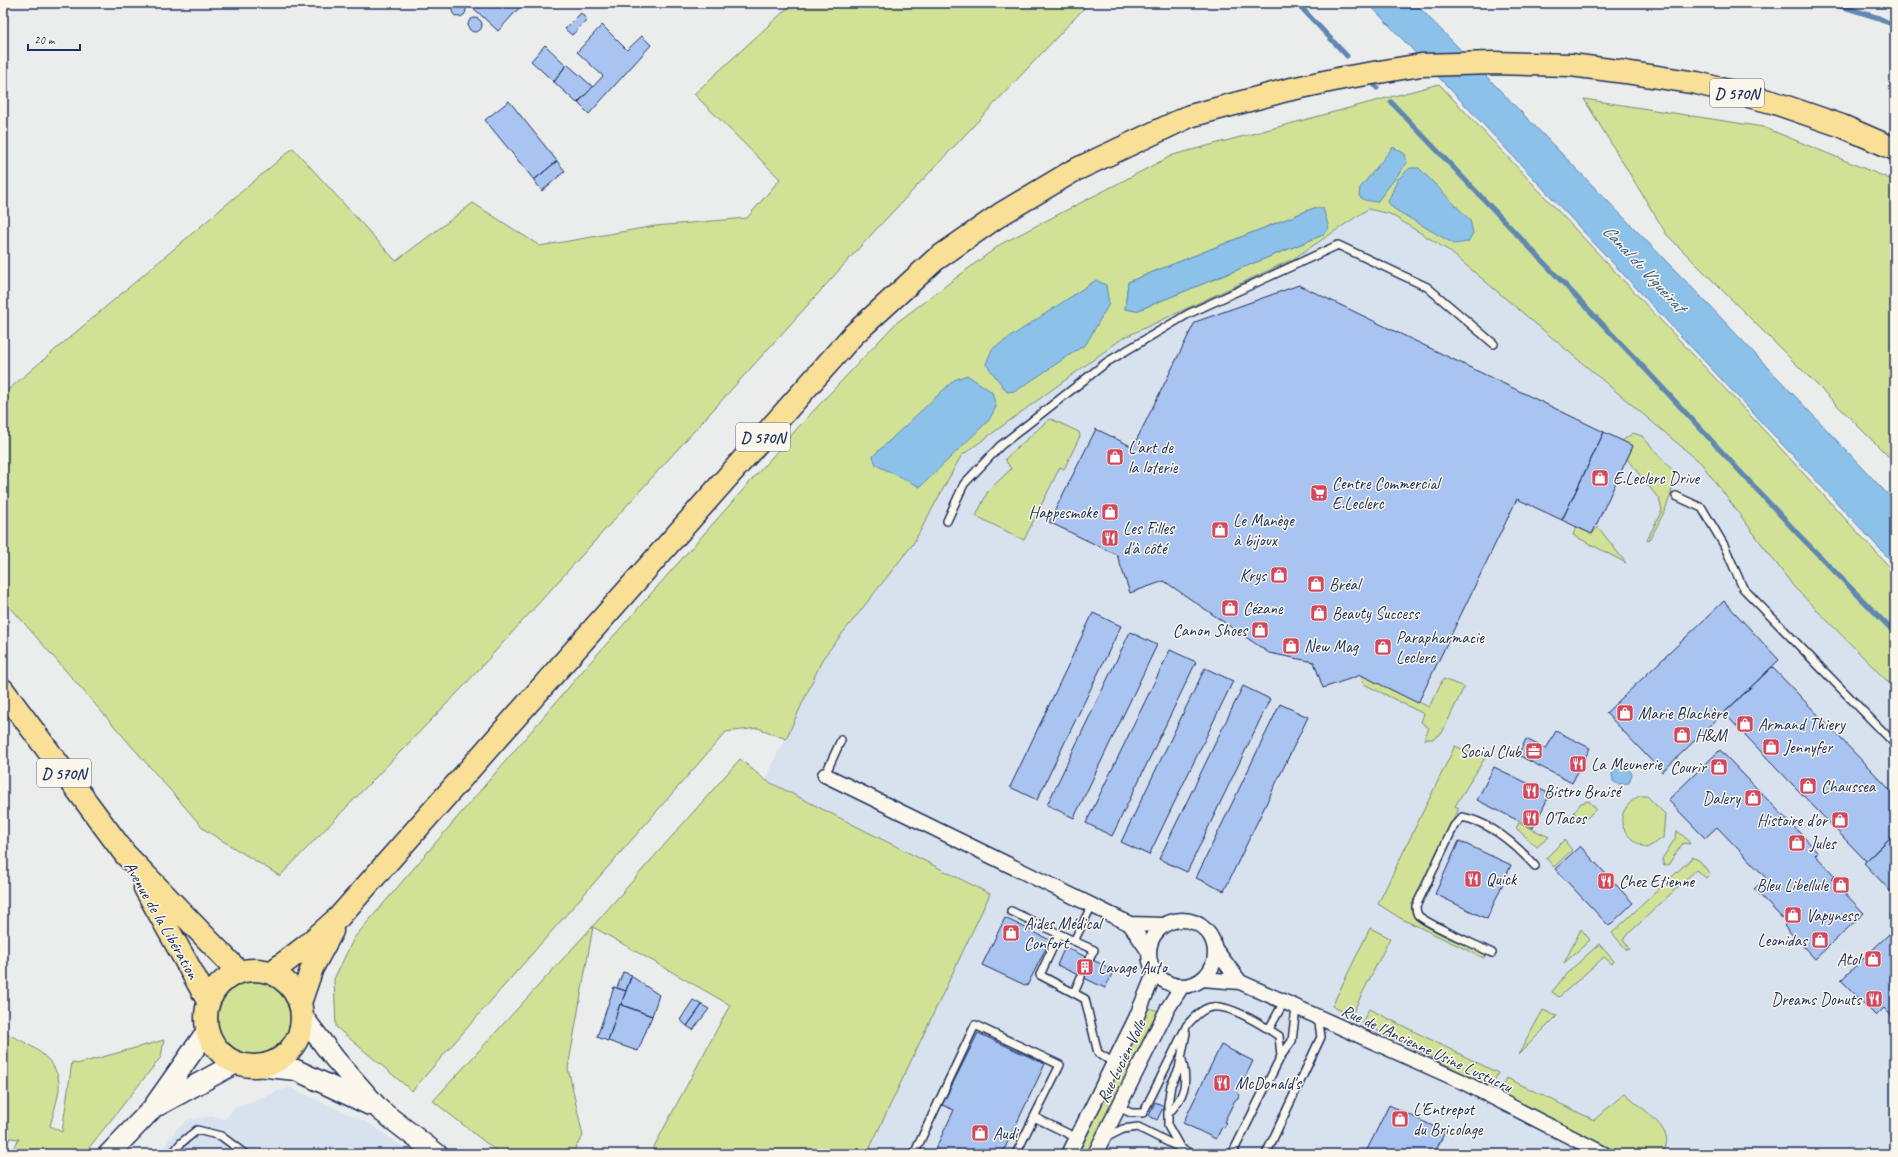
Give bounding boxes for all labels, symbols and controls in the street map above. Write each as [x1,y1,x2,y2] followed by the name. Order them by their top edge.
[28,26,80,52] scale bar
[34,32,56,48] text: 20 m
[1710,79,1764,107] road number: D 570N
[1598,220,1693,320] water label: Canal du Vigueirat
[736,423,790,451] road number: D 570N
[1128,437,1179,478] place label: L'art de la loterie
[1105,447,1125,467] shop icon: L'art de la loterie
[1590,468,1610,488] shop icon: E.Leclerc Drive
[1613,468,1701,489] place label: E.Leclerc Drive
[1332,473,1442,514] place label: Centre Commercial E.Leclerc
[1309,483,1329,503] supermarket icon: Centre Commercial E.Leclerc
[1029,502,1098,523] place label: Happesmoke
[1100,502,1120,522] shop icon: Happesmoke
[1233,510,1295,551] place label: Le Manège à bijoux
[1123,518,1176,559] place label: Les Filles d'à côté
[1210,520,1230,540] shop icon: Le Manège à bijoux
[1100,528,1120,548] restaurant icon: Les Filles d'à côté
[1240,565,1268,586] place label: Krys
[1269,565,1289,585] shop icon: Krys
[1306,574,1326,594] shop icon: Bréal
[1329,574,1363,595] place label: Bréal
[1220,598,1240,618] shop icon: Cézane
[1243,598,1284,619] place label: Cézane
[1309,603,1329,623] shop icon: Beauty Success
[1332,603,1421,624] place label: Beauty Success
[1173,620,1249,641] place label: Canon Shoes
[1250,620,1270,640] shop icon: Canon Shoes
[1396,627,1485,668] place label: Parapharmacie Leclerc
[1281,636,1301,656] shop icon: New Mag
[1304,636,1360,657] place label: New Mag
[1373,637,1393,657] shop icon: Parapharmacie Leclerc
[1615,703,1635,723] shop icon: Marie Blachère
[1638,703,1728,724] place label: Marie Blachère
[1735,714,1755,734] shop icon: Armand Thiery
[1758,714,1846,735] place label: Armand Thiery
[1672,725,1692,745] shop icon: H&M
[1695,725,1728,746] place label: H&M
[1761,737,1781,757] shop icon: Jennyfer
[1783,737,1834,758] place label: Jennyfer
[1459,741,1523,762] place label: Social Club
[1524,741,1544,761] office icon: Social Club
[1568,754,1588,774] restaurant icon: La Meunerie
[1591,754,1663,775] place label: La Meunerie
[1670,757,1708,778] place label: Courir
[1709,757,1729,777] shop icon: Courir
[37,759,91,787] road number: D 570N
[1798,776,1818,796] shop icon: Chaussea
[1821,776,1877,797] place label: Chaussea
[1521,781,1541,801] restaurant icon: Bistro Braisé
[1544,781,1623,802] place label: Bistro Braisé
[1702,788,1741,809] place label: Dalery
[1743,788,1763,808] shop icon: Dalery
[1521,808,1541,828] restaurant icon: O'Tacos
[1544,808,1587,829] place label: O'Tacos
[1757,810,1829,831] place label: Histoire d'or
[1830,810,1850,830] shop icon: Histoire d'or
[1787,833,1807,853] shop icon: Jules
[1809,833,1837,854] place label: Jules
[119,858,204,984] street label: Avenue de la Libération
[1463,869,1483,889] restaurant icon: Quick
[1486,869,1518,890] place label: Quick
[1596,871,1616,891] restaurant icon: Chez Etienne
[1619,871,1696,892] place label: Chez Etienne
[1756,875,1829,896] place label: Bleu Libellule
[1831,875,1851,895] shop icon: Bleu Libellule
[1783,905,1803,925] shop icon: Vapyness
[1806,905,1859,926] place label: Vapyness
[1024,913,1104,954] place label: Aides Médical Confort
[1001,923,1021,943] shop icon: Aides Médical Confort
[1757,930,1809,951] place label: Leonidas
[1810,930,1830,950] shop icon: Leonidas
[1837,949,1863,970] place label: Atol
[1863,949,1883,969] shop icon: Atol
[1075,957,1095,977] building icon: Lavage Auto
[1098,957,1169,978] place label: Lavage Auto
[1771,989,1863,1010] place label: Dreams Donuts
[1864,989,1884,1009] restaurant icon: Dreams Donuts
[1338,1000,1517,1098] street label: Rue de l'Ancienne Usine Lustucru
[1092,1015,1151,1106] street label: Rue Lucien Volle
[1212,1073,1232,1093] restaurant icon: McDonald's
[1235,1073,1303,1094] place label: McDonald's
[1413,1099,1484,1140] place label: L'Entrepot du Bricolage
[1390,1109,1410,1129] shop icon: L'Entrepot du Bricolage
[970,1123,990,1143] shop icon: Audi
[993,1123,1019,1144] place label: Audi

